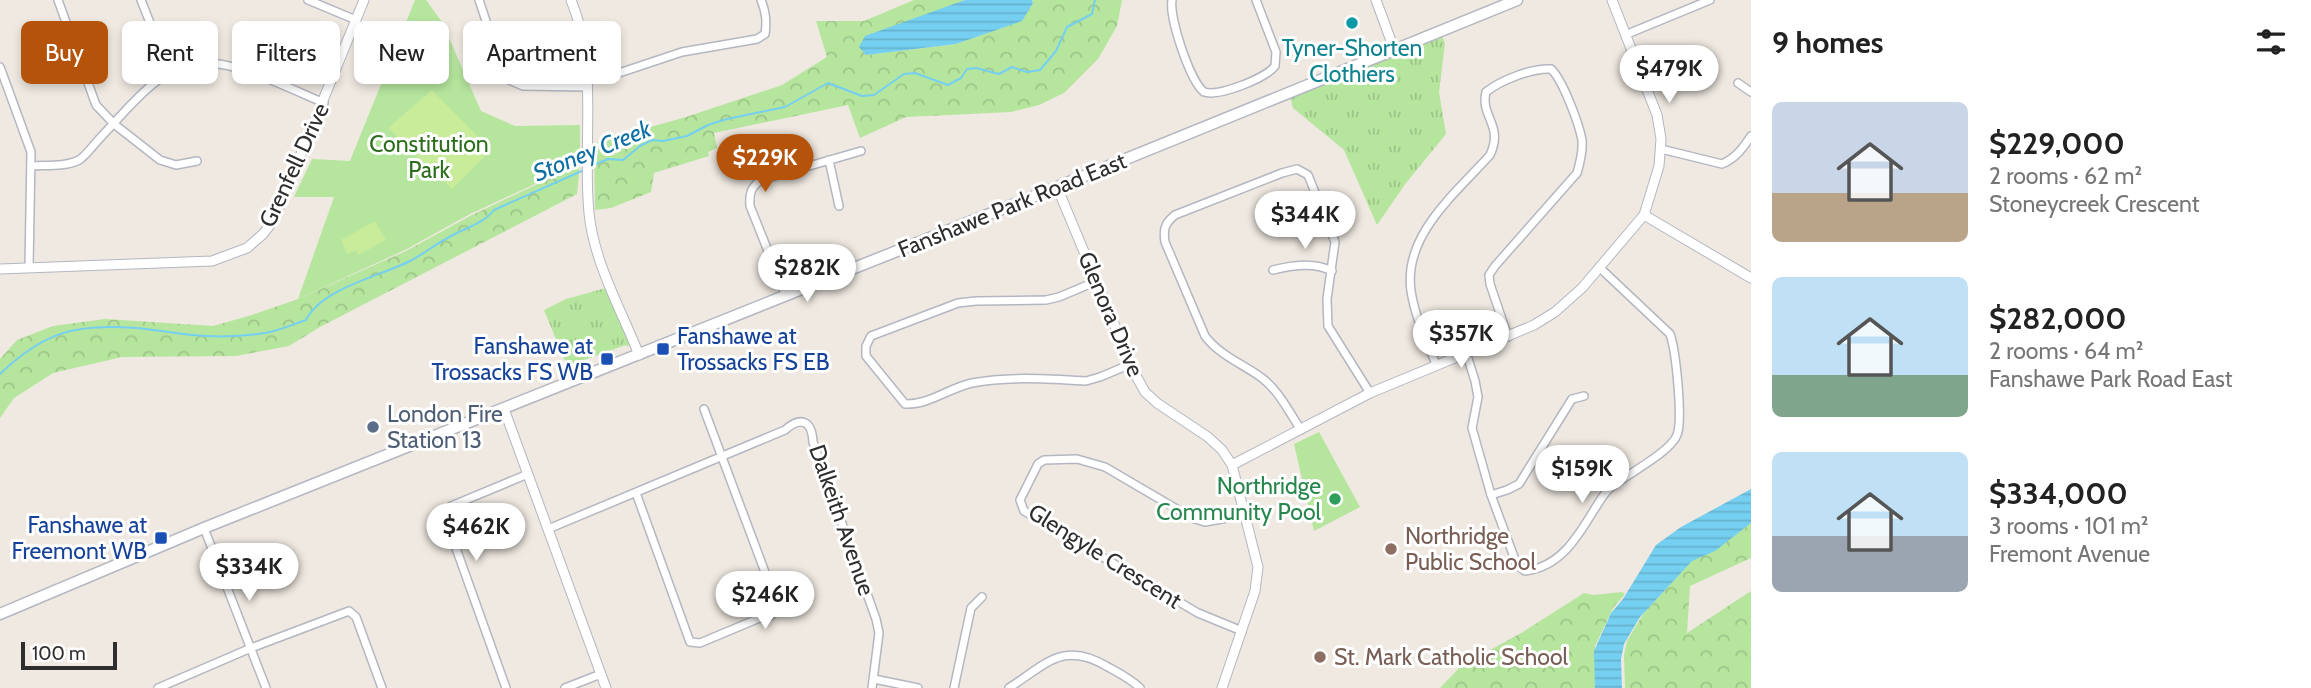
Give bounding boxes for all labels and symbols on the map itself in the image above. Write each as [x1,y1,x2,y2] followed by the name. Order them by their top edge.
[1344,15,1360,31] marker: Tyner-Shorten Clothiers
[1282,34,1422,88] place label: Tyner-Shorten Clothiers
[1620,46,1718,105] pin: $479K
[253,98,335,231] street label: Grenfell Drive
[529,113,656,187] water label: Stoney Creek
[369,130,489,184] park label: Constitution Park
[716,134,814,194] pin: $229K
[894,146,1130,264] street label: Fanshawe Park Road East
[1256,191,1354,251] pin: $344K
[758,244,856,304] pin: $282K
[1072,247,1150,381] street label: Glenora Drive
[1412,310,1510,370] pin: $357K
[677,322,830,376] place label: Fanshawe at Trossacks FS EB
[431,332,593,386] place label: Fanshawe at Trossacks FS WB
[655,341,671,357] marker: Fanshawe at Trossacks FS EB
[599,351,615,367] marker: Fanshawe at Trossacks FS WB
[387,400,503,454] place label: London Fire Station 13
[365,419,381,435] marker: London Fire Station 13
[803,441,881,599] street label: Dalkeith Avenue
[1533,446,1631,505] pin: $159K
[1156,472,1322,526] place label: Northridge Community Pool
[1327,491,1343,507] marker: Northridge Community Pool
[1023,498,1187,614] street label: Glengyle Crescent
[427,504,525,563] pin: $462K
[12,511,147,565] place label: Fanshawe at Freemont WB
[1405,522,1536,576] place label: Northridge Public School
[153,530,169,546] marker: Fanshawe at Freemont WB
[1383,541,1399,557] marker: Northridge Public School
[200,544,298,603] pin: $334K
[716,572,814,631] pin: $246K
[21,639,117,671] scale bar
[1334,643,1569,671] place label: St. Mark Catholic School
[1312,649,1328,665] marker: St. Mark Catholic School

